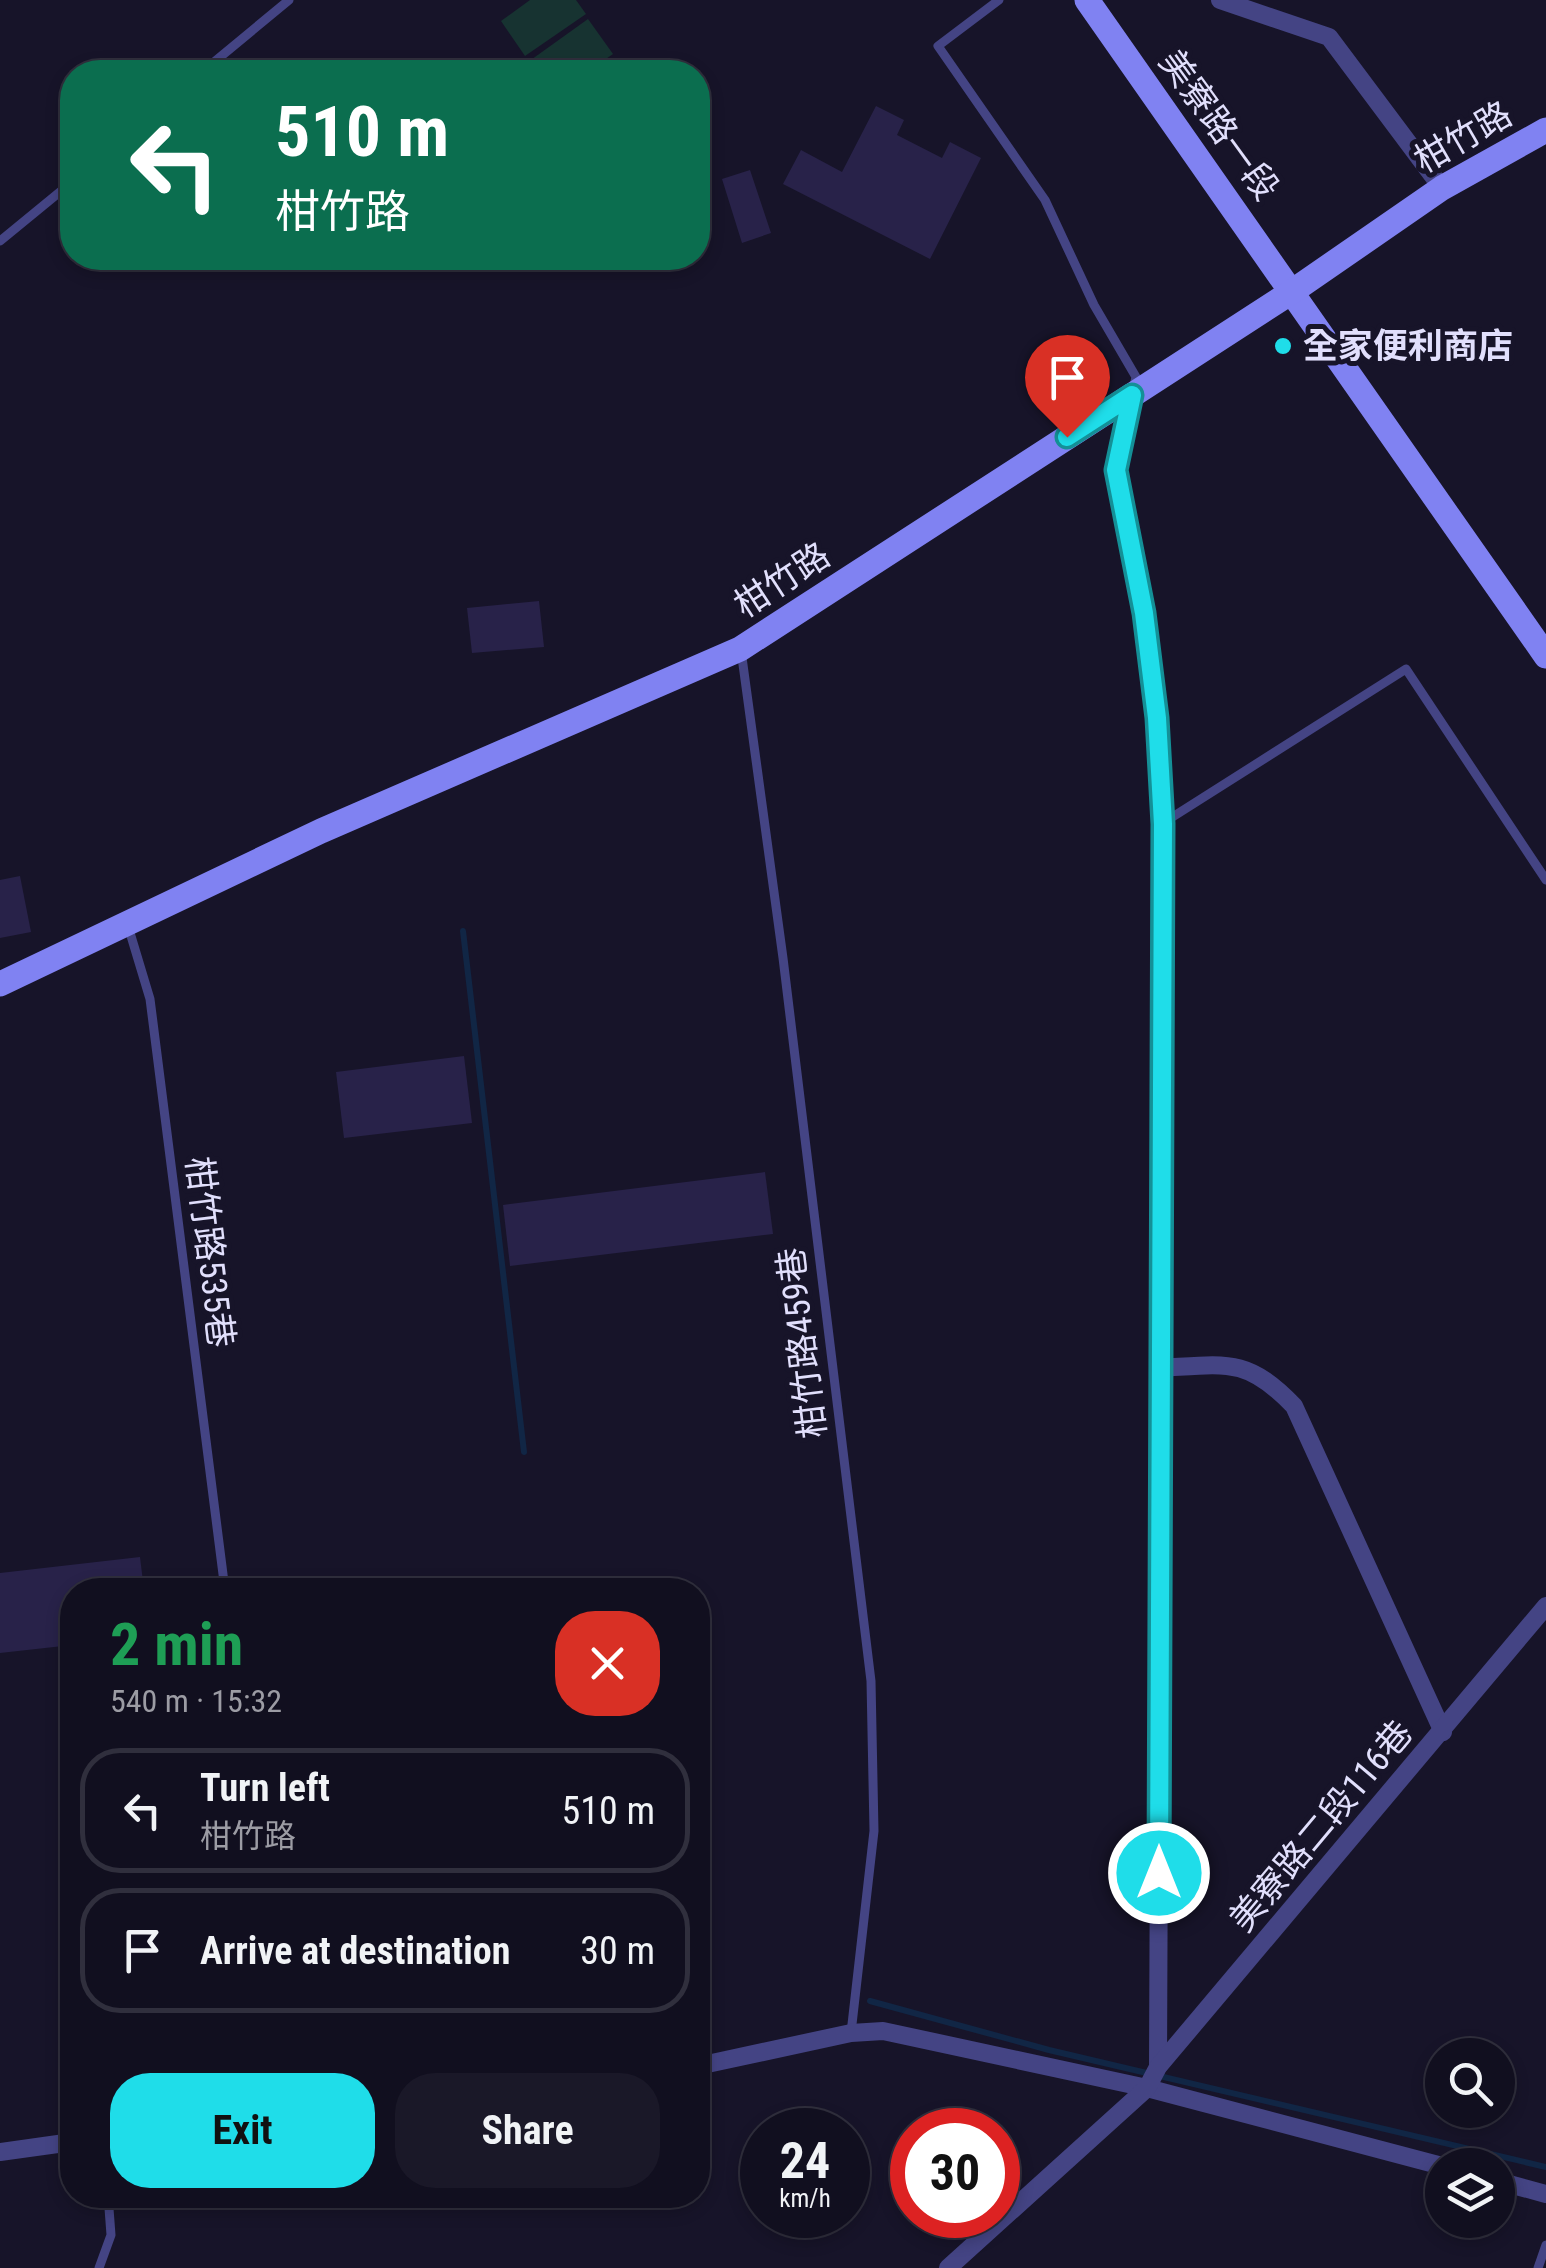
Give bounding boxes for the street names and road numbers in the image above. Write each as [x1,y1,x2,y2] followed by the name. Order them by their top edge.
[1151,42,1287,208] street label: 美寮路一段
[1408,93,1519,181] street label: 柑竹路
[727,535,837,626] street label: 柑竹路
[177,1154,242,1350] street label: 柑竹路535巷
[770,1245,835,1441] street label: 柑竹路459巷
[1222,1713,1421,1940] street label: 美寮路二段116巷

